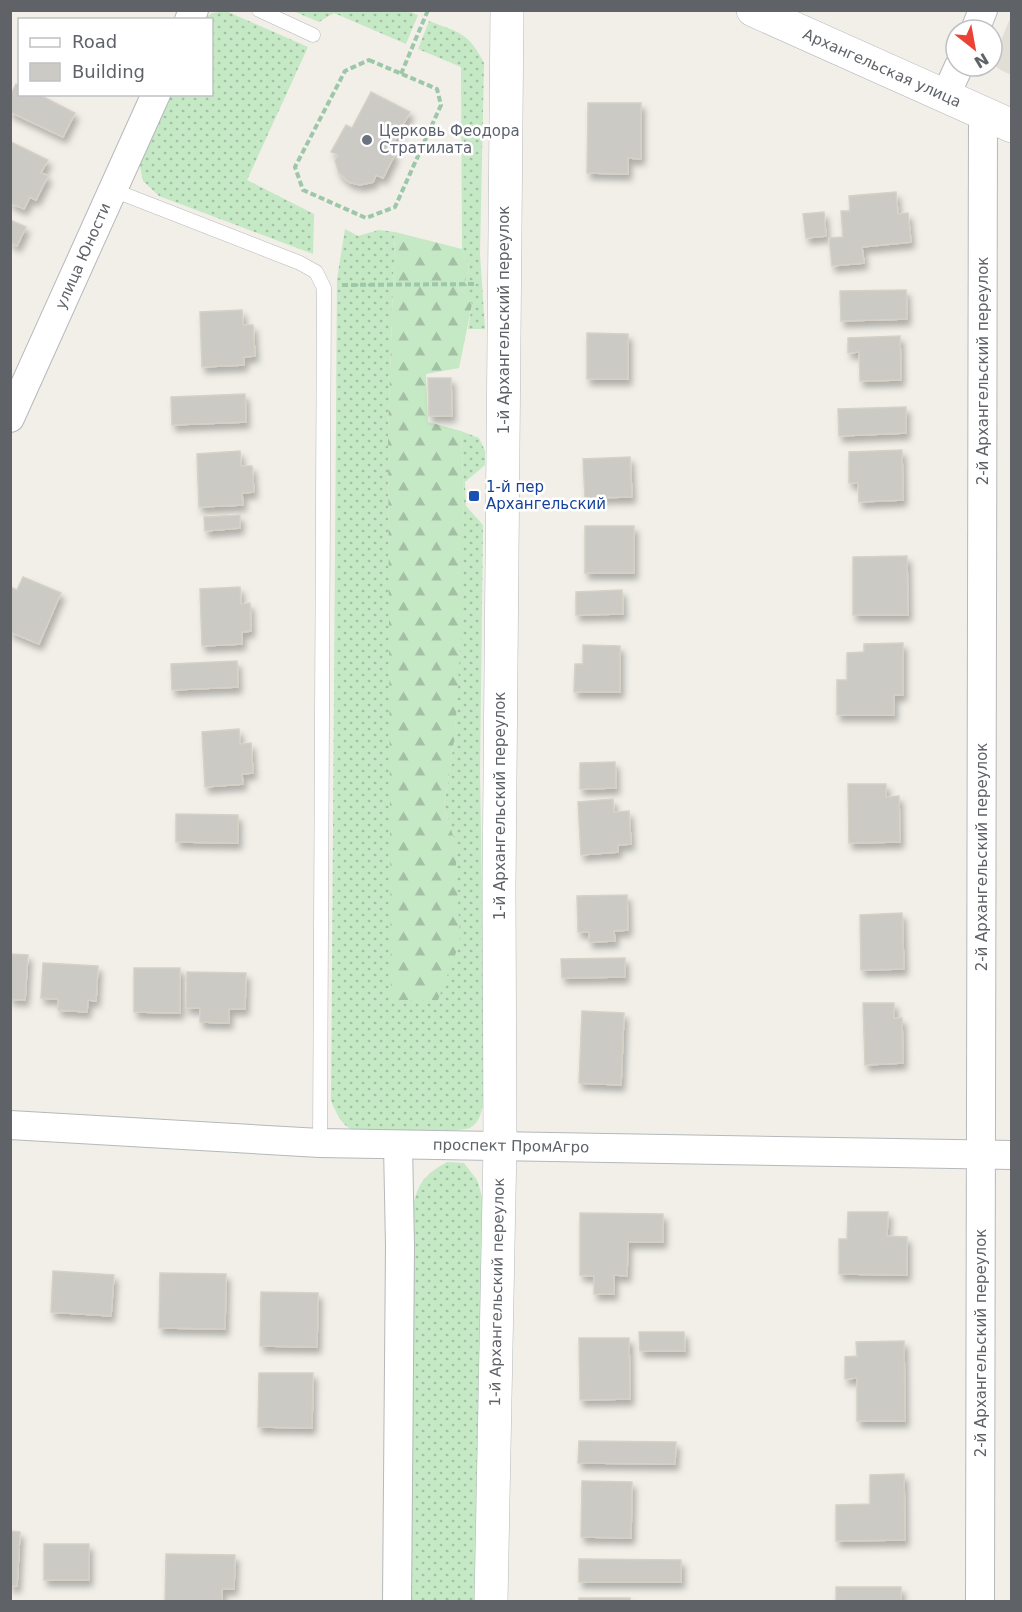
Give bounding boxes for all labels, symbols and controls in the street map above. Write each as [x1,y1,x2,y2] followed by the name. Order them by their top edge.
[18,18,213,96] legend
[944,18,1004,78] north arrow
[800,25,964,111] street label: Архангельская улица
[72,31,117,52] text: Road
[971,49,992,72] text: N
[72,61,145,82] text: Building
[379,122,520,157] place label: Церковь Феодора Стратилата
[360,133,374,147] marker: Церковь Феодора Стратилата
[52,200,114,312] street label: улица Юности
[495,206,513,434] street label: 1-й Архангельский переулок
[974,257,992,485] street label: 2-й Архангельский переулок
[486,478,606,513] place label: 1-й пер Архангельский
[467,489,481,503] marker: 1-й пер Архангельский
[491,692,509,920] street label: 1-й Архангельский переулок
[973,743,991,971] street label: 2-й Архангельский переулок
[433,1136,589,1156] street label: проспект ПромАгро
[486,1177,508,1407] street label: 1-й Архангельский переулок
[972,1229,990,1457] street label: 2-й Архангельский переулок

